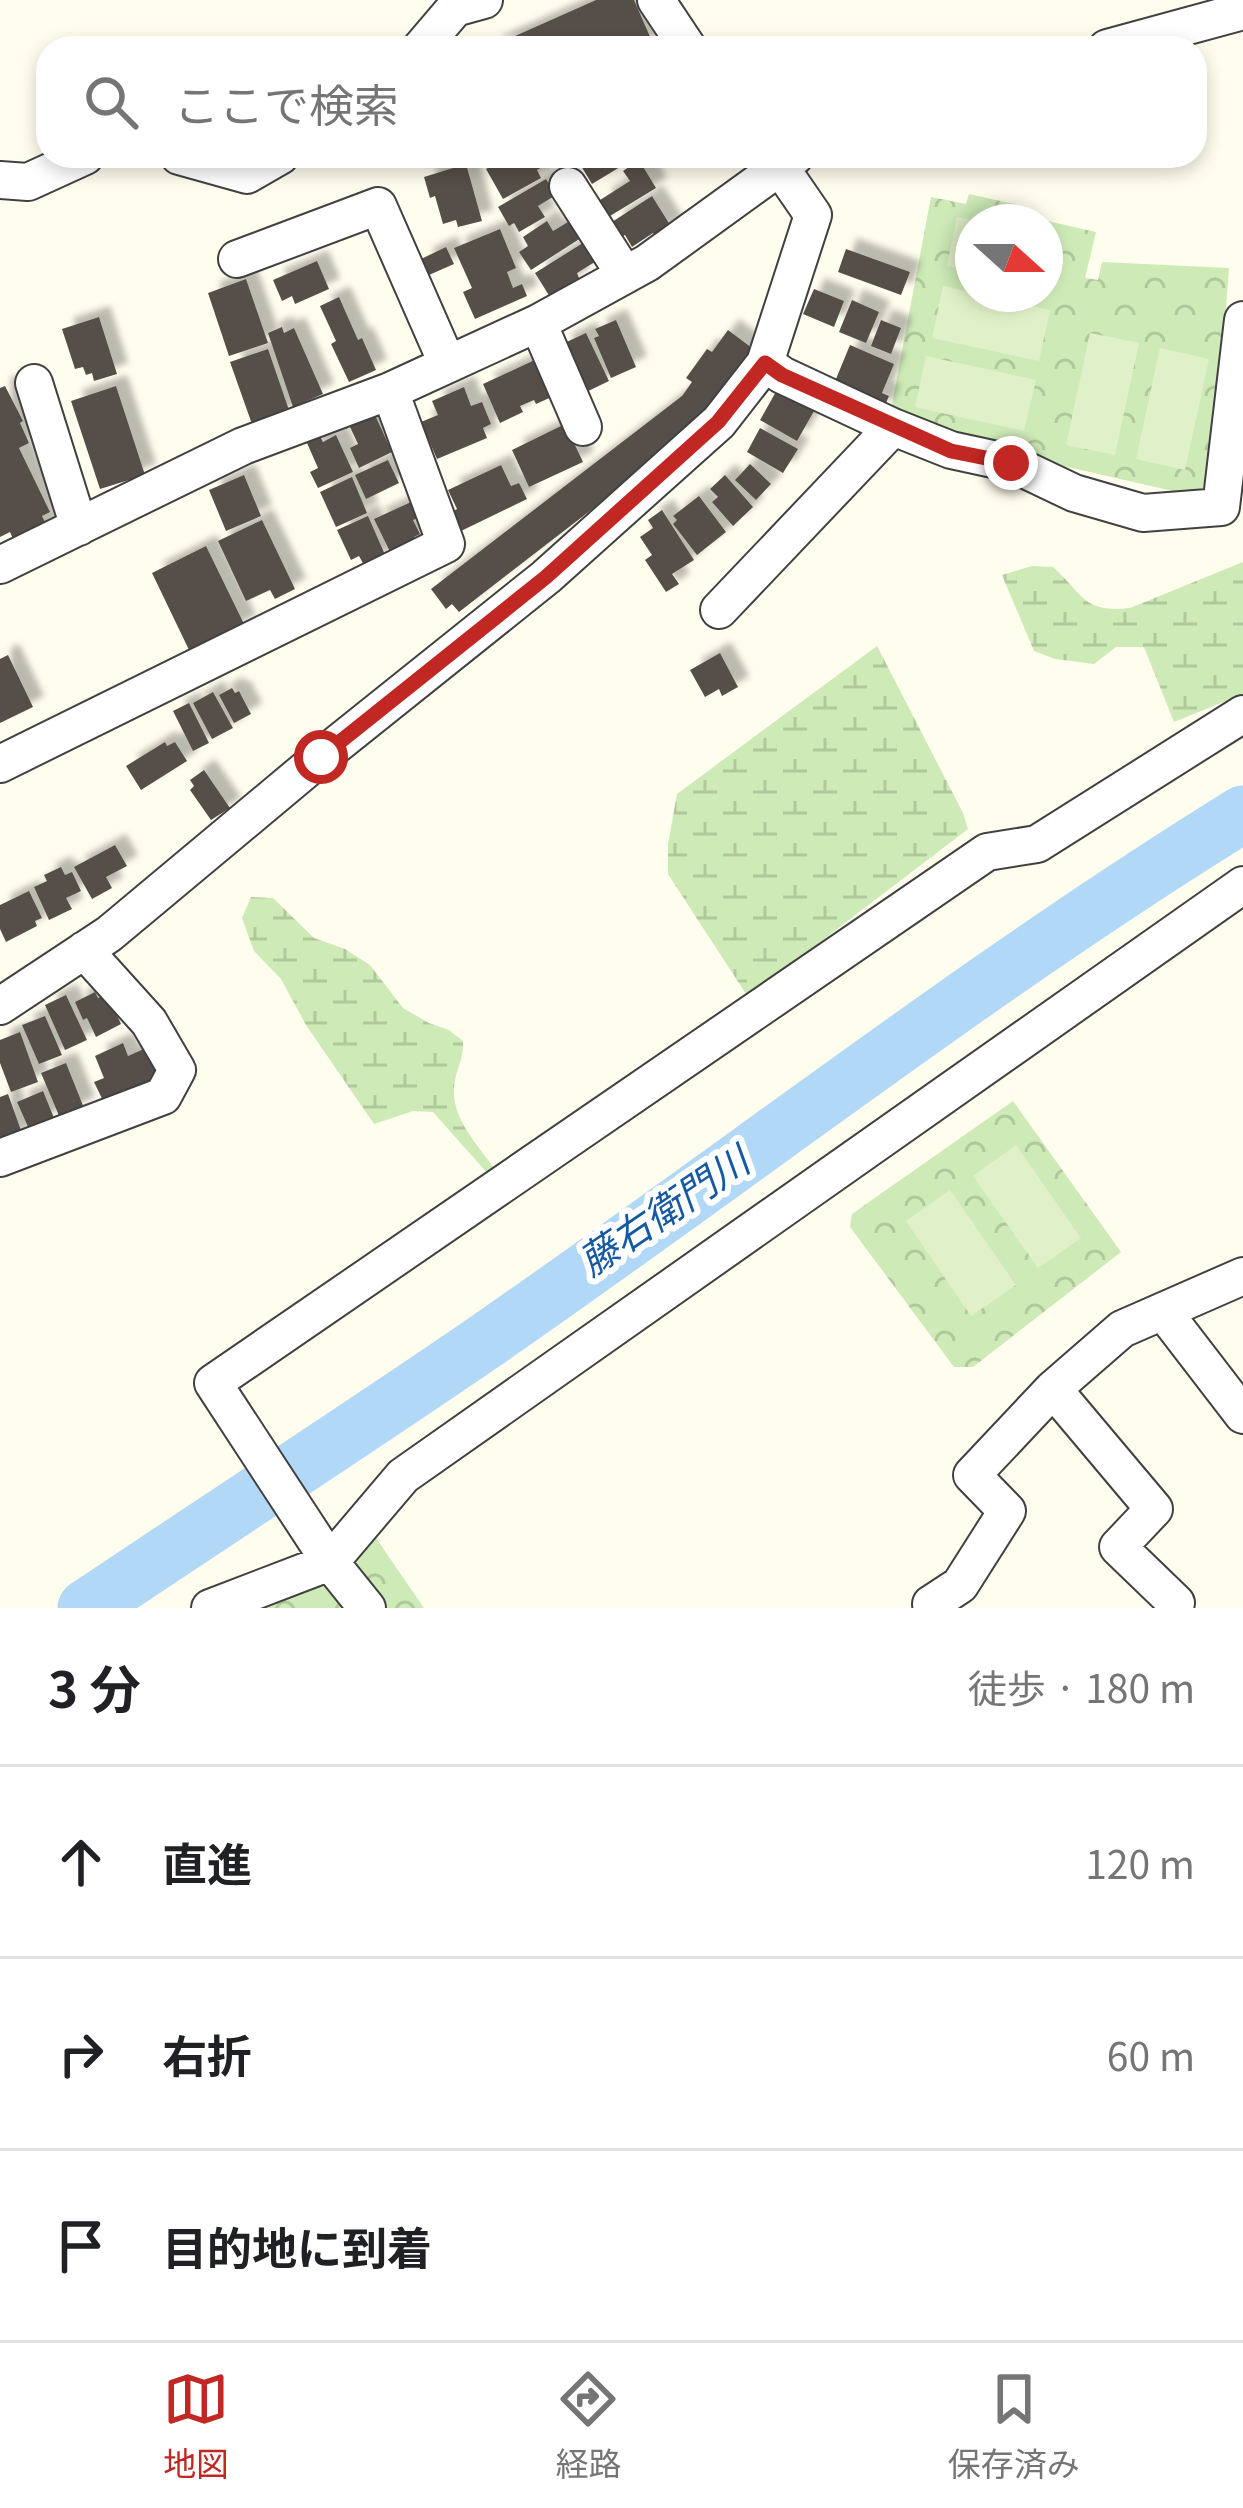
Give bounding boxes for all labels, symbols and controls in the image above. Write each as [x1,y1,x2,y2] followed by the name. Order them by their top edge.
[36,36,1207,168] search box
[78,69,144,135] icon: search
[174,70,399,135] text: ここで検索
[955,204,1063,312] north arrow
[984,436,1038,490] route end
[294,730,348,784] route start
[566,1129,762,1286] water label: 藤右衛門川
[48,1649,141,1723] text: 3 分
[968,1658,1195,1714] text: 徒歩 · 180 m
[48,1829,114,1895] icon: ahead
[162,1829,252,1894] text: 直進
[1085,1834,1195,1890] text: 120 m
[48,2021,114,2087] icon: right
[162,2021,252,2086] text: 右折
[1107,2026,1195,2082] text: 60 m
[48,2213,114,2279] icon: arrive
[162,2213,432,2278] text: 目的地に到着
[163,2366,229,2486] tab: 地図
[555,2366,621,2486] tab: 経路
[948,2366,1080,2486] tab: 保存済み

